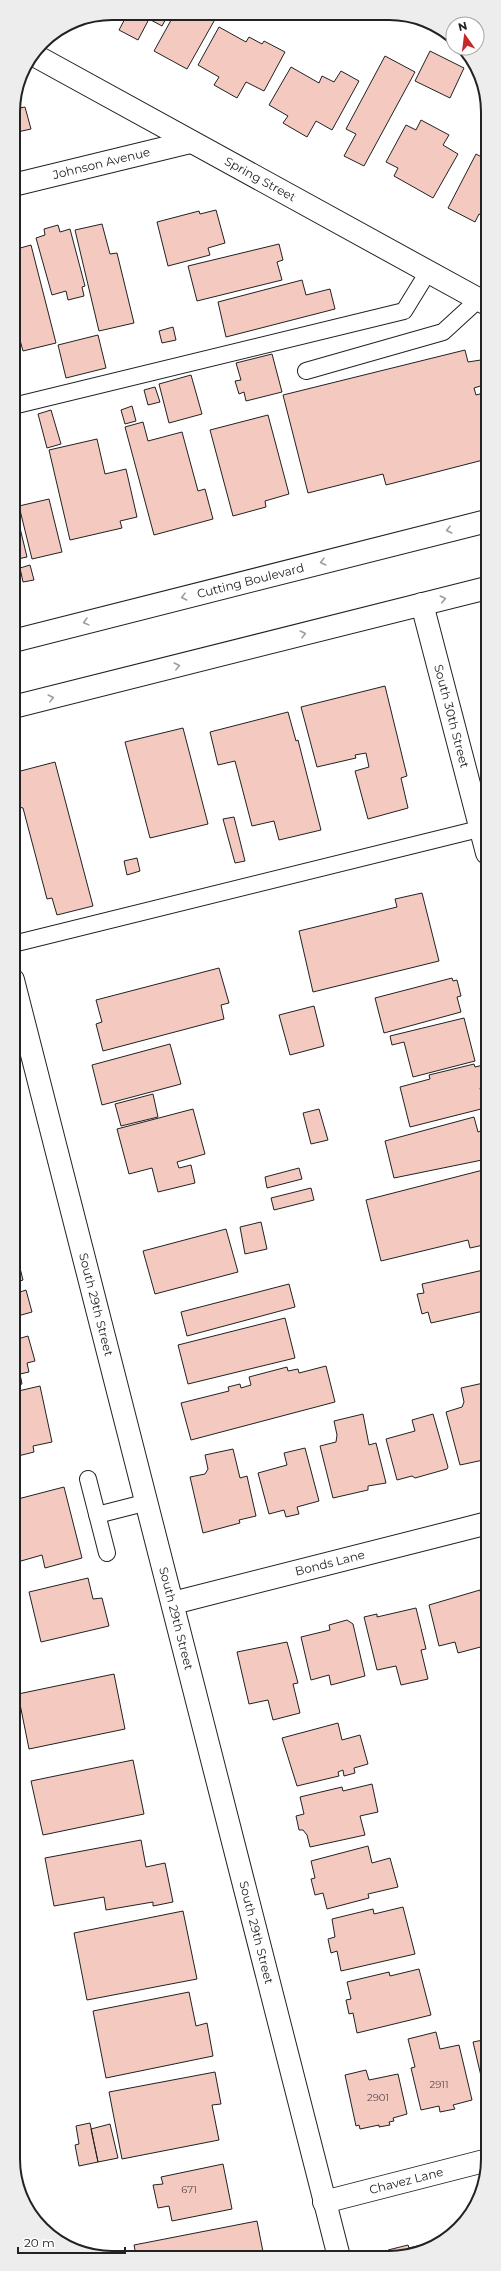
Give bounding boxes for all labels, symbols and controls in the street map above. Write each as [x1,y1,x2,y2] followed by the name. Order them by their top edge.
[445,16,485,56] north arrow
[457,18,469,34] text: N
[50,144,152,182] street label: Johnson Avenue
[222,153,299,205] street label: Spring Street
[446,526,453,534] one-way arrow
[320,557,327,566] one-way arrow
[195,560,306,601] street label: Cutting Boulevard
[180,592,187,601] one-way arrow
[439,595,446,604] one-way arrow
[83,617,90,626] one-way arrow
[300,630,307,639] one-way arrow
[174,662,180,670] one-way arrow
[431,663,473,770] street label: South 30th Street
[48,694,54,702] one-way arrow
[76,1251,117,1358] street label: South 29th Street
[293,1547,366,1579] street label: Bonds Lane
[156,1565,197,1672] street label: South 29th Street
[236,1879,277,1986] street label: South 29th Street
[430,2078,449,2091] house number: 2911
[367,2091,389,2104] house number: 2901
[368,2164,445,2197] street label: Chavez Lane
[181,2183,197,2196] house number: 671
[18,2229,125,2255] scale bar
[24,2235,55,2250] text: 20 m

